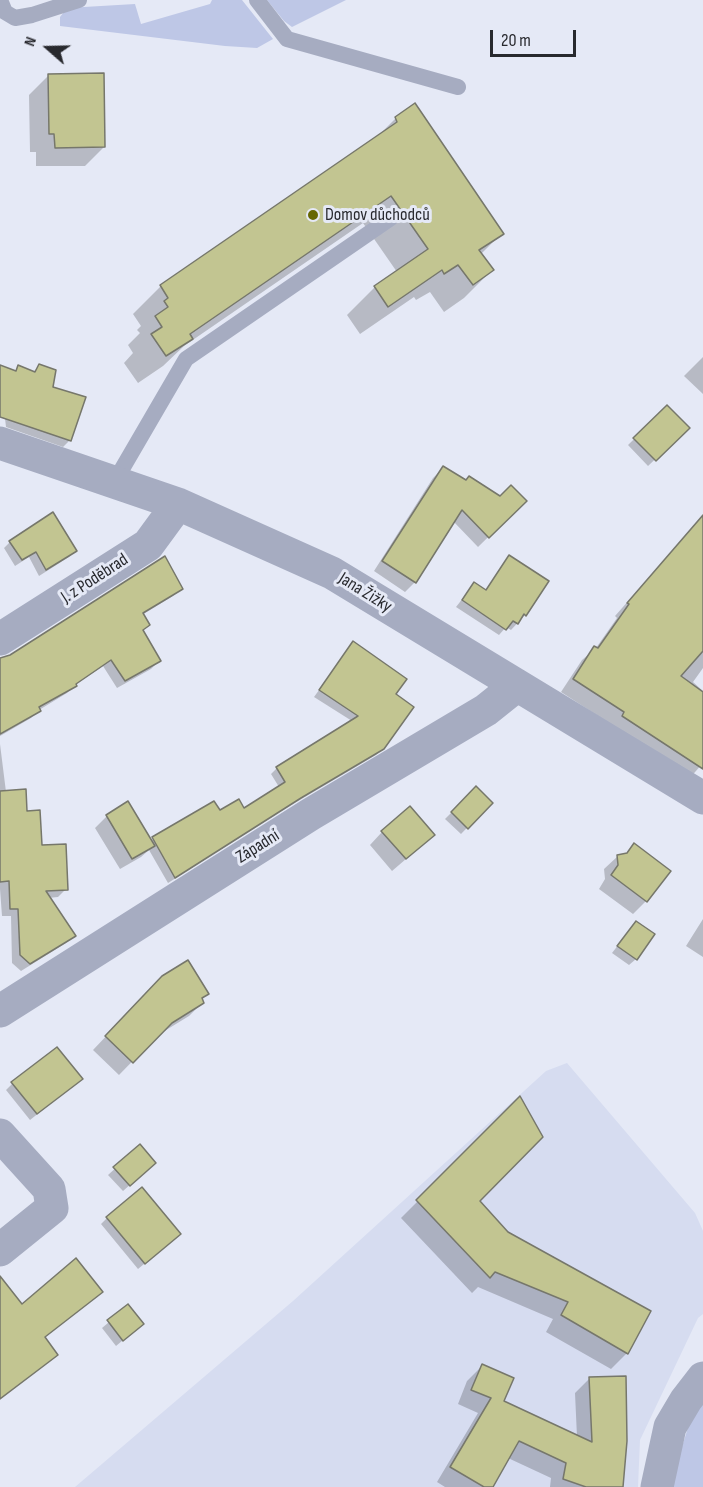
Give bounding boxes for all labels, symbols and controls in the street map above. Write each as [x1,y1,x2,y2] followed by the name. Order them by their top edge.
[18,18,78,78] north arrow
[493,18,578,56] scale bar
[501,30,531,51] text: 20 m
[20,34,41,49] text: N
[325,204,430,226] place label: Domov důchodců
[306,208,320,222] marker: Domov důchodců
[57,549,133,609] street label: J. z Poděbrad
[334,568,396,618] street label: Jana Žižky
[232,825,284,869] street label: Západní

